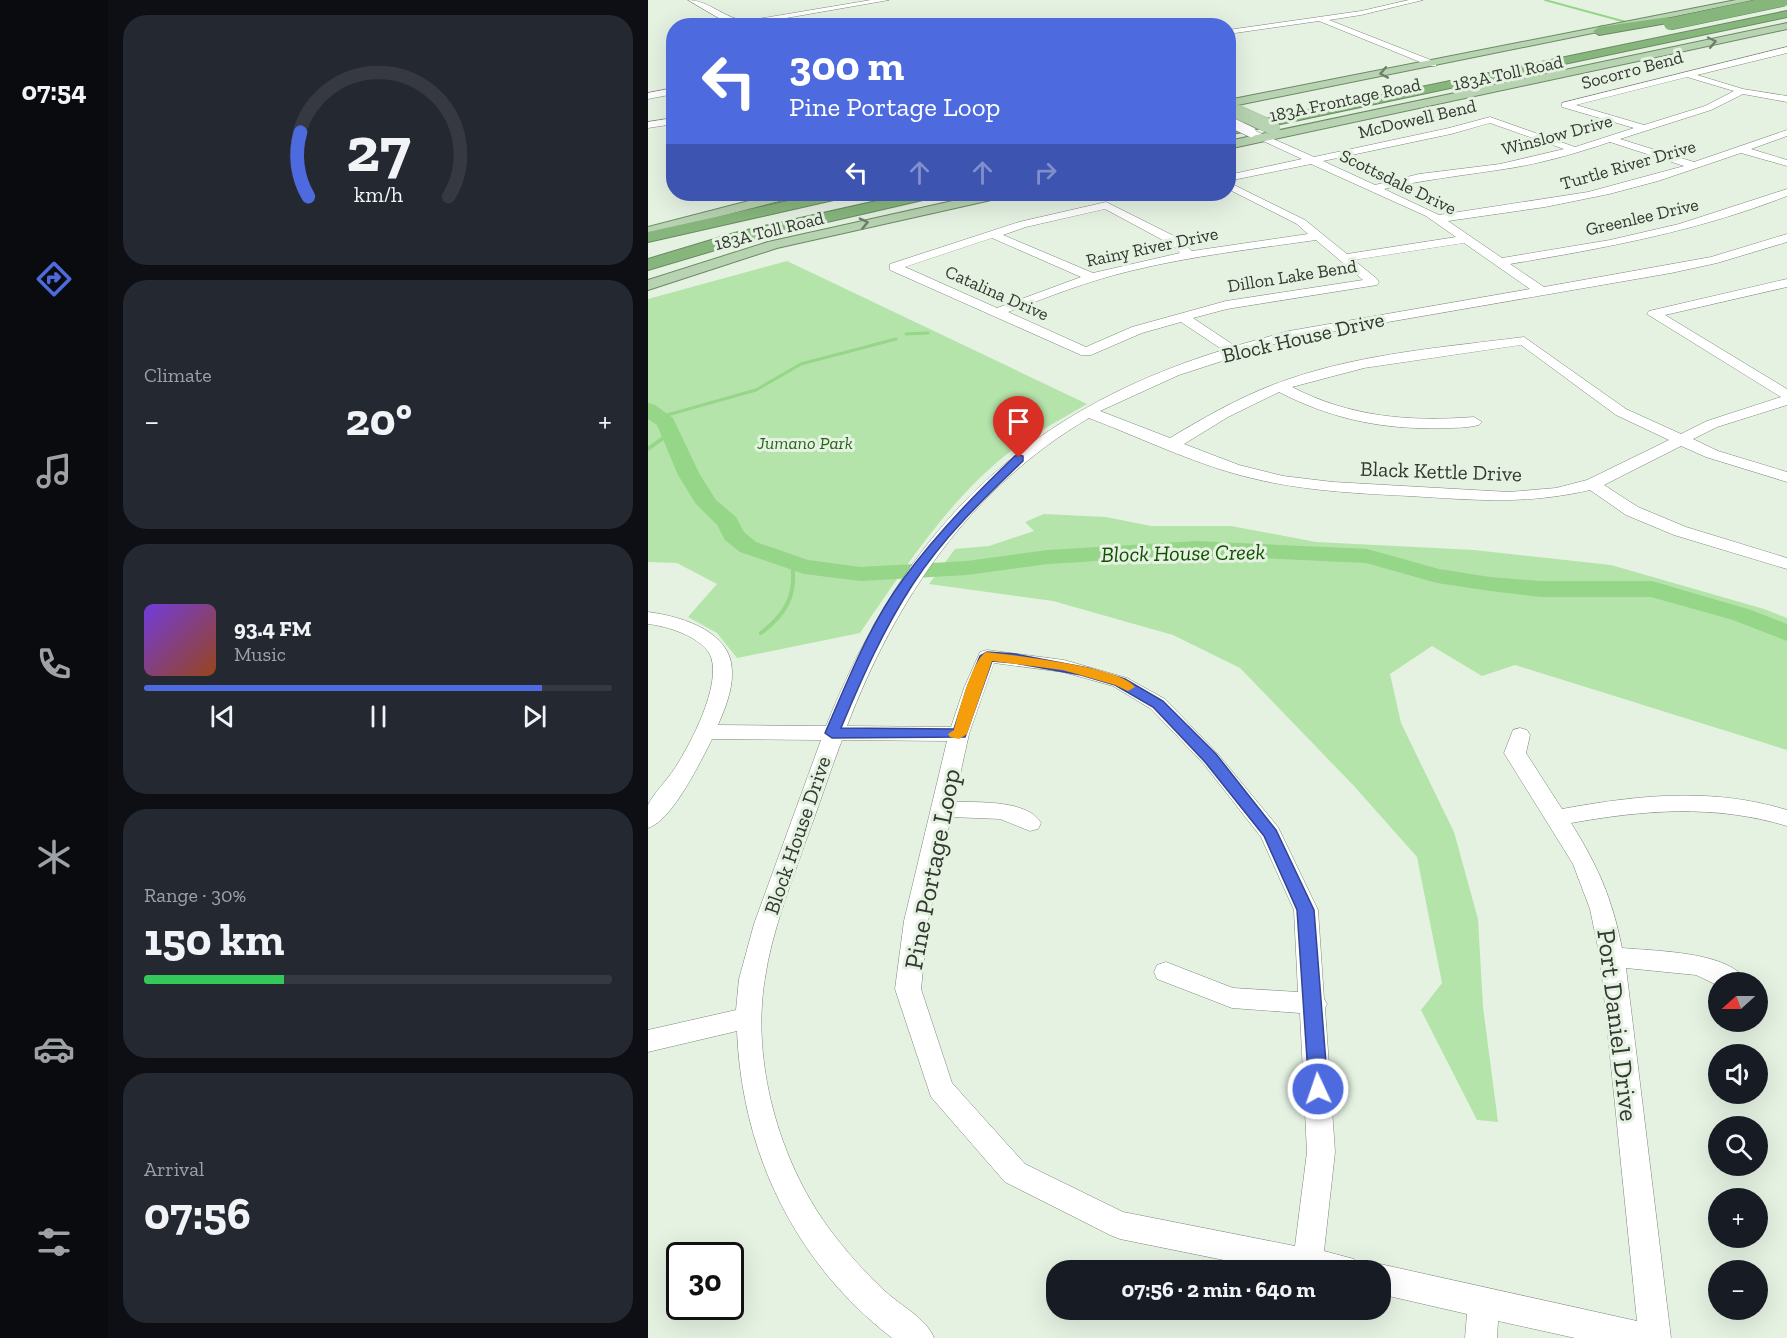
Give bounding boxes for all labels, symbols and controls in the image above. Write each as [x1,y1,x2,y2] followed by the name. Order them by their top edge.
[1706,36,1716,49] one-way arrow
[789,40,904,91] text: 300 m
[690,42,768,120] icon: left
[1579,46,1685,94] street label: Socorro Bend
[1451,51,1565,95] street label: 183A Toll Road
[1379,66,1389,79] one-way arrow
[1267,73,1423,127] street label: 183A Frontage Road
[21,75,87,107] text: 07:54
[789,91,1000,123] text: Pine Portage Loop
[1356,95,1478,143] street label: McDowell Bend
[1499,110,1615,160] street label: Winslow Drive
[346,112,410,187] text: 27
[1558,135,1698,195] street label: Turtle River Drive
[1336,144,1460,220] street label: Scottsdale Drive
[840,156,873,189] icon: left
[903,156,936,189] icon: ahead
[966,156,999,189] icon: ahead
[1029,156,1062,189] icon: right
[354,182,402,207] text: km/h
[1583,193,1701,241] street label: Greenlee Drive
[712,207,826,255] street label: 183A Toll Road
[859,218,869,231] one-way arrow
[1084,222,1220,272] street label: Rainy River Drive
[1226,255,1358,297] street label: Dillon Lake Bend
[33,258,75,300] icon: directions
[942,260,1052,326] street label: Catalina Drive
[1220,306,1387,368] street label: Block House Drive
[144,363,212,387] text: Climate
[346,393,412,447] text: 20°
[993,396,1044,458] pin
[144,401,159,440] text: −
[598,401,612,440] text: +
[1002,405,1035,438] icon: arrive
[756,432,853,454] park label: Jumano Park
[33,450,75,492] icon: music
[1360,456,1522,486] street label: Black Kettle Drive
[1101,538,1266,568] water label: Block House Creek
[234,615,311,642] text: 93.4 FM
[234,642,286,666] text: Music
[33,643,75,685] icon: phone
[206,700,239,733] icon: previous
[362,700,395,733] icon: pause
[518,700,551,733] icon: next
[758,753,836,917] street label: Block House Drive
[897,766,967,972] street label: Pine Portage Loop
[33,836,75,878] icon: climate
[144,883,246,907] text: Range · 30%
[144,913,284,967] text: 150 km
[1590,927,1646,1123] street label: Port Daniel Drive
[1708,972,1768,1032] north arrow
[1708,972,1768,1320] map controls
[33,1028,75,1070] icon: car
[1708,1044,1768,1104] button: sound
[1286,1057,1350,1121] position arrow
[1708,1116,1768,1176] button: search
[144,1157,204,1181] text: Arrival
[144,1187,251,1241] text: 07:56
[1708,1188,1768,1248] button: +
[33,1221,75,1263] icon: filters
[666,1242,744,1320] speed limit sign: 30
[1708,1260,1768,1320] button: −
[1121,1276,1316,1303] text: 07:56 · 2 min · 640 m

